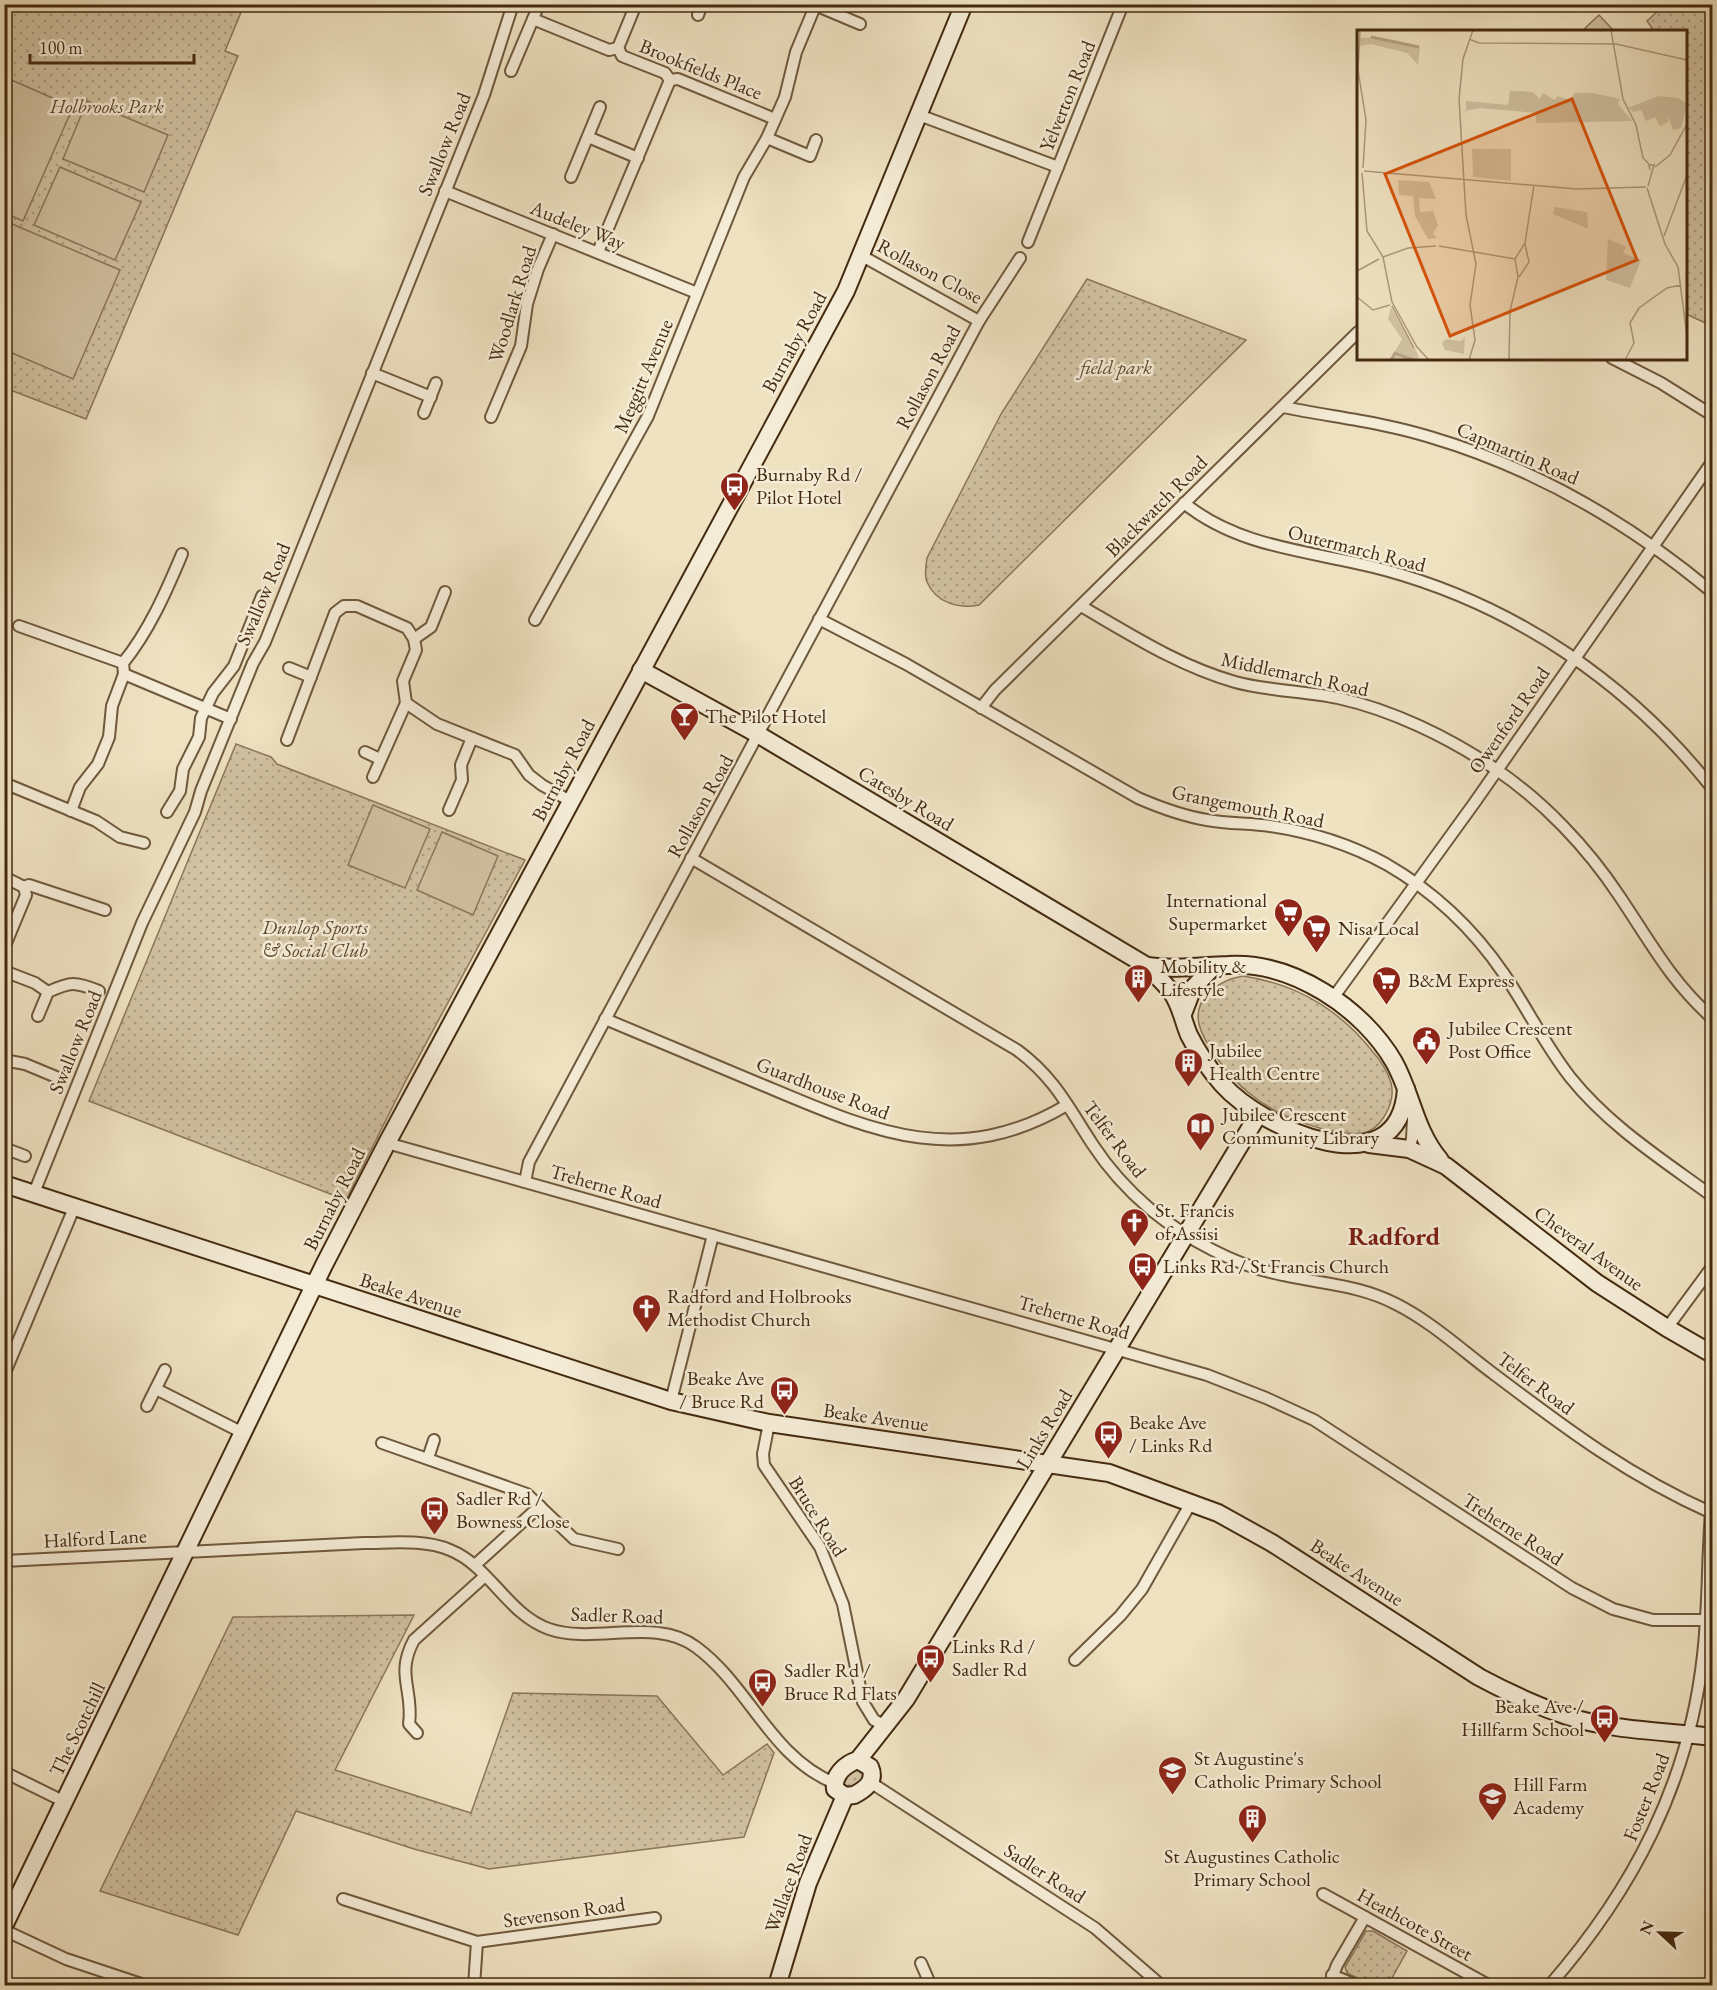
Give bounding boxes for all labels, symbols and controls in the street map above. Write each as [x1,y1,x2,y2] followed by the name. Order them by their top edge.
[30,27,194,65] scale bar
[1357,30,1687,360] inset map
[636,33,766,106] street label: Brookfields Place
[39,36,83,59] text: 100 m
[1033,36,1101,155] street label: Yelverton Road
[411,88,477,200] street label: Swallow Road
[49,93,164,119] park label: Holbrooks Park
[526,194,630,256] street label: Audeley Way
[873,232,987,310] street label: Rollason Close
[482,242,542,366] street label: Woodlark Road
[755,286,833,397] street label: Burnaby Road
[607,315,679,437] street label: Meggitt Avenue
[890,320,967,434] street label: Rollason Road
[1076,354,1152,380] park label: field park
[1453,416,1584,491] street label: Capmartin Road
[1099,449,1213,563] street label: Blackwatch Road
[756,461,862,510] place label: Burnaby Rd / Pilot Hotel
[719,470,751,512] bus stop icon: Burnaby Rd / Pilot Hotel
[1285,518,1429,578] street label: Outermarch Road
[230,538,297,649] street label: Swallow Road
[1219,646,1372,703] street label: Middlemarch Road
[1462,661,1556,779] street label: Owenford Road
[668,700,700,742] bar icon: The Pilot Hotel
[705,703,827,729] place label: The Pilot Hotel
[525,714,601,826] street label: Burnaby Road
[661,749,739,862] street label: Rollason Road
[853,759,959,837] street label: Catesby Road
[1170,778,1327,834] street label: Grangemouth Road
[1166,887,1268,936] place label: International Supermarket
[1272,896,1304,938] supermarket icon: International Supermarket
[1301,912,1333,954] supermarket icon: Nisa Local
[261,914,368,963] park label: Dunlop Sports & Social Club
[1338,915,1420,941] place label: Nisa Local
[1160,953,1247,1002] place label: Mobility & Lifestyle
[1123,962,1155,1004] building icon: Mobility & Lifestyle
[1371,964,1403,1006] supermarket icon: B&M Express
[1408,967,1515,993] place label: B&M Express
[42,986,108,1098] street label: Swallow Road
[1446,1015,1573,1064] place label: Jubilee Crescent Post Office
[1411,1024,1443,1066] public building icon: Jubilee Crescent Post Office
[1207,1037,1320,1086] place label: Jubilee Health Centre
[1172,1046,1204,1088] building icon: Jubilee Health Centre
[753,1051,894,1126] street label: Guardhouse Road
[1078,1095,1153,1184] street label: Telfer Road
[1220,1101,1379,1150] place label: Jubilee Crescent Community Library
[1185,1110,1217,1152] library icon: Jubilee Crescent Community Library
[297,1142,371,1255] street label: Burnaby Road
[547,1158,666,1215] street label: Treherne Road
[1155,1197,1234,1246] place label: St. Francis of Assisi
[1529,1200,1649,1297] street label: Cheveral Avenue
[1118,1206,1150,1248] church icon: St. Francis of Assisi
[1348,1219,1441,1253] district label: Radford
[1126,1250,1158,1292] bus stop icon: Links Rd / St Francis Church
[1163,1253,1389,1279] place label: Links Rd / St Francis Church
[357,1266,466,1324] street label: Beake Avenue
[667,1283,852,1332] place label: Radford and Holbrooks Methodist Church
[1015,1289,1134,1346] street label: Treherne Road
[630,1292,662,1334] church icon: Radford and Holbrooks Methodist Church
[1492,1346,1581,1421] street label: Telfer Road
[679,1365,765,1414] place label: Beake Ave / Bruce Rd
[769,1374,801,1416] bus stop icon: Beake Ave / Bruce Rd
[1010,1383,1078,1474] street label: Links Road
[822,1397,931,1437] street label: Beake Avenue
[1129,1409,1213,1458] place label: Beake Ave / Links Rd
[1092,1418,1124,1460] bus stop icon: Beake Ave / Links Rd
[783,1471,853,1562] street label: Bruce Road
[456,1485,570,1534] place label: Sadler Rd / Bowness Close
[1458,1487,1569,1572] street label: Treherne Road
[419,1494,451,1536] bus stop icon: Sadler Rd / Bowness Close
[43,1522,148,1554] street label: Halford Lane
[1305,1532,1409,1612] street label: Beake Avenue
[570,1600,665,1630] street label: Sadler Road
[952,1633,1035,1682] place label: Links Rd / Sadler Rd
[915,1642,947,1684] bus stop icon: Links Rd / Sadler Rd
[784,1657,897,1706] place label: Sadler Rd / Bruce Rd Flats
[747,1666,779,1708] bus stop icon: Sadler Rd / Bruce Rd Flats
[43,1677,111,1780] street label: The Scotchill
[1461,1693,1584,1742] place label: Beake Ave / Hillfarm School
[1589,1702,1621,1744] bus stop icon: Beake Ave / Hillfarm School
[1194,1745,1382,1794] place label: St Augustine's Catholic Primary School
[1617,1748,1676,1845] street label: Foster Road
[1157,1754,1189,1796] school or university icon: St Augustine's Catholic Primary School
[1512,1771,1588,1820] place label: Hill Farm Academy
[1476,1780,1508,1822] school or university icon: Hill Farm Academy
[1236,1802,1268,1844] building icon: St Augustines Catholic Primary School
[758,1829,818,1936] street label: Wallace Road
[999,1837,1092,1910] street label: Sadler Road
[1164,1843,1340,1892] place label: St Augustines Catholic Primary School
[1353,1882,1478,1967] street label: Heathcote Street
[501,1890,627,1933] street label: Stevenson Road
[1630,1903,1690,1963] north arrow
[1634,1918,1659,1938] text: N

